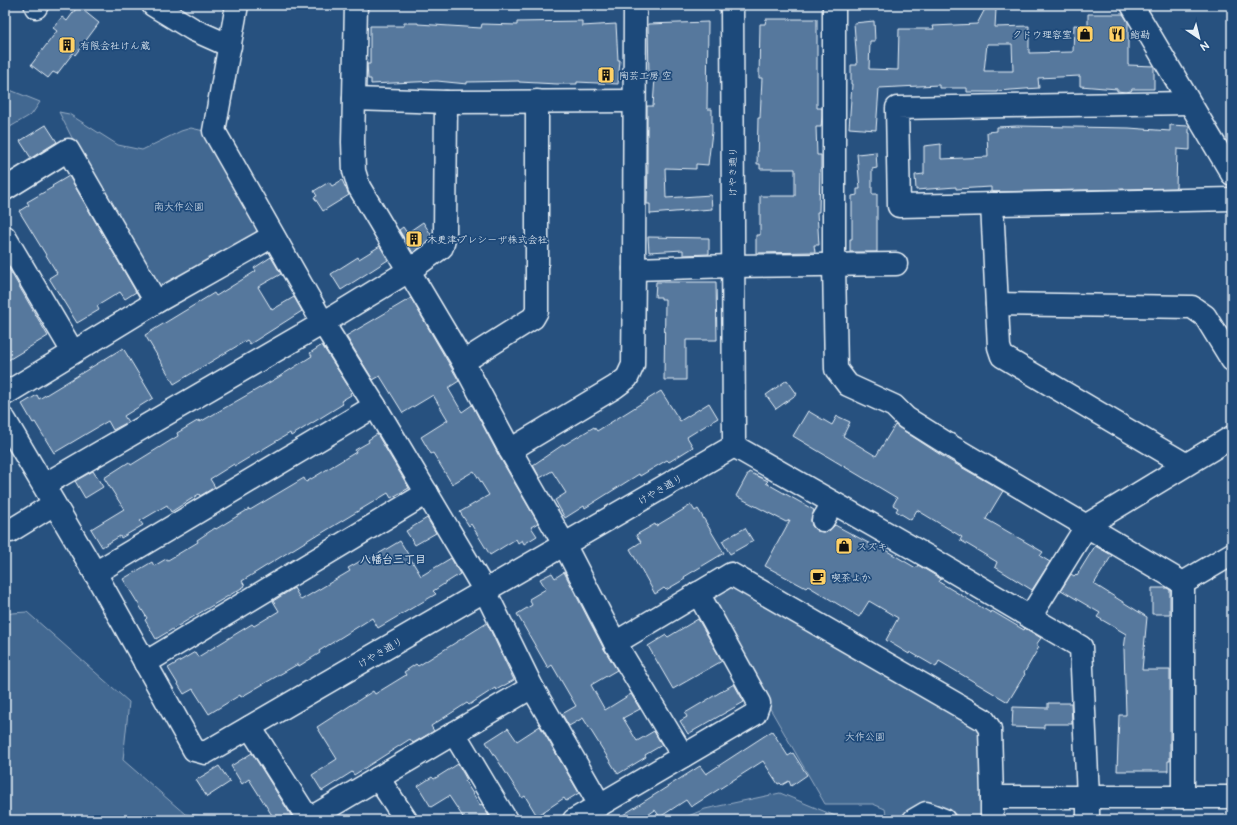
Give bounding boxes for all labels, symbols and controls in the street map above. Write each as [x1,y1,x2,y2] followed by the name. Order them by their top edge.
[1179,18,1219,58] north arrow
[1075,24,1095,44] shop icon: クドウ理容室
[1107,24,1127,44] restaurant icon: 鮨勘
[1012,29,1072,41] place label: クドウ理容室
[1130,29,1150,41] place label: 鮨勘
[57,35,77,55] building icon: 有限会社けん蔵
[1197,38,1212,53] text: N
[80,40,150,52] place label: 有限会社けん蔵
[596,65,616,85] building icon: 陶芸工房 空
[619,70,672,82] place label: 陶芸工房 空
[727,147,739,197] street label: けやき通り
[154,201,204,213] park label: 南大作公園
[404,229,424,249] building icon: 木更津プレシーザ株式会社
[427,234,547,246] place label: 木更津プレシーザ株式会社
[636,472,685,508] street label: けやき通り
[834,536,854,556] shop icon: スズキ
[857,541,887,553] place label: スズキ
[360,553,426,566] district label: 八幡台三丁目
[808,567,828,587] cafe icon: 喫茶よか
[831,572,871,584] place label: 喫茶よか
[356,635,405,671] street label: けやき通り
[845,731,885,743] park label: 大作公園

